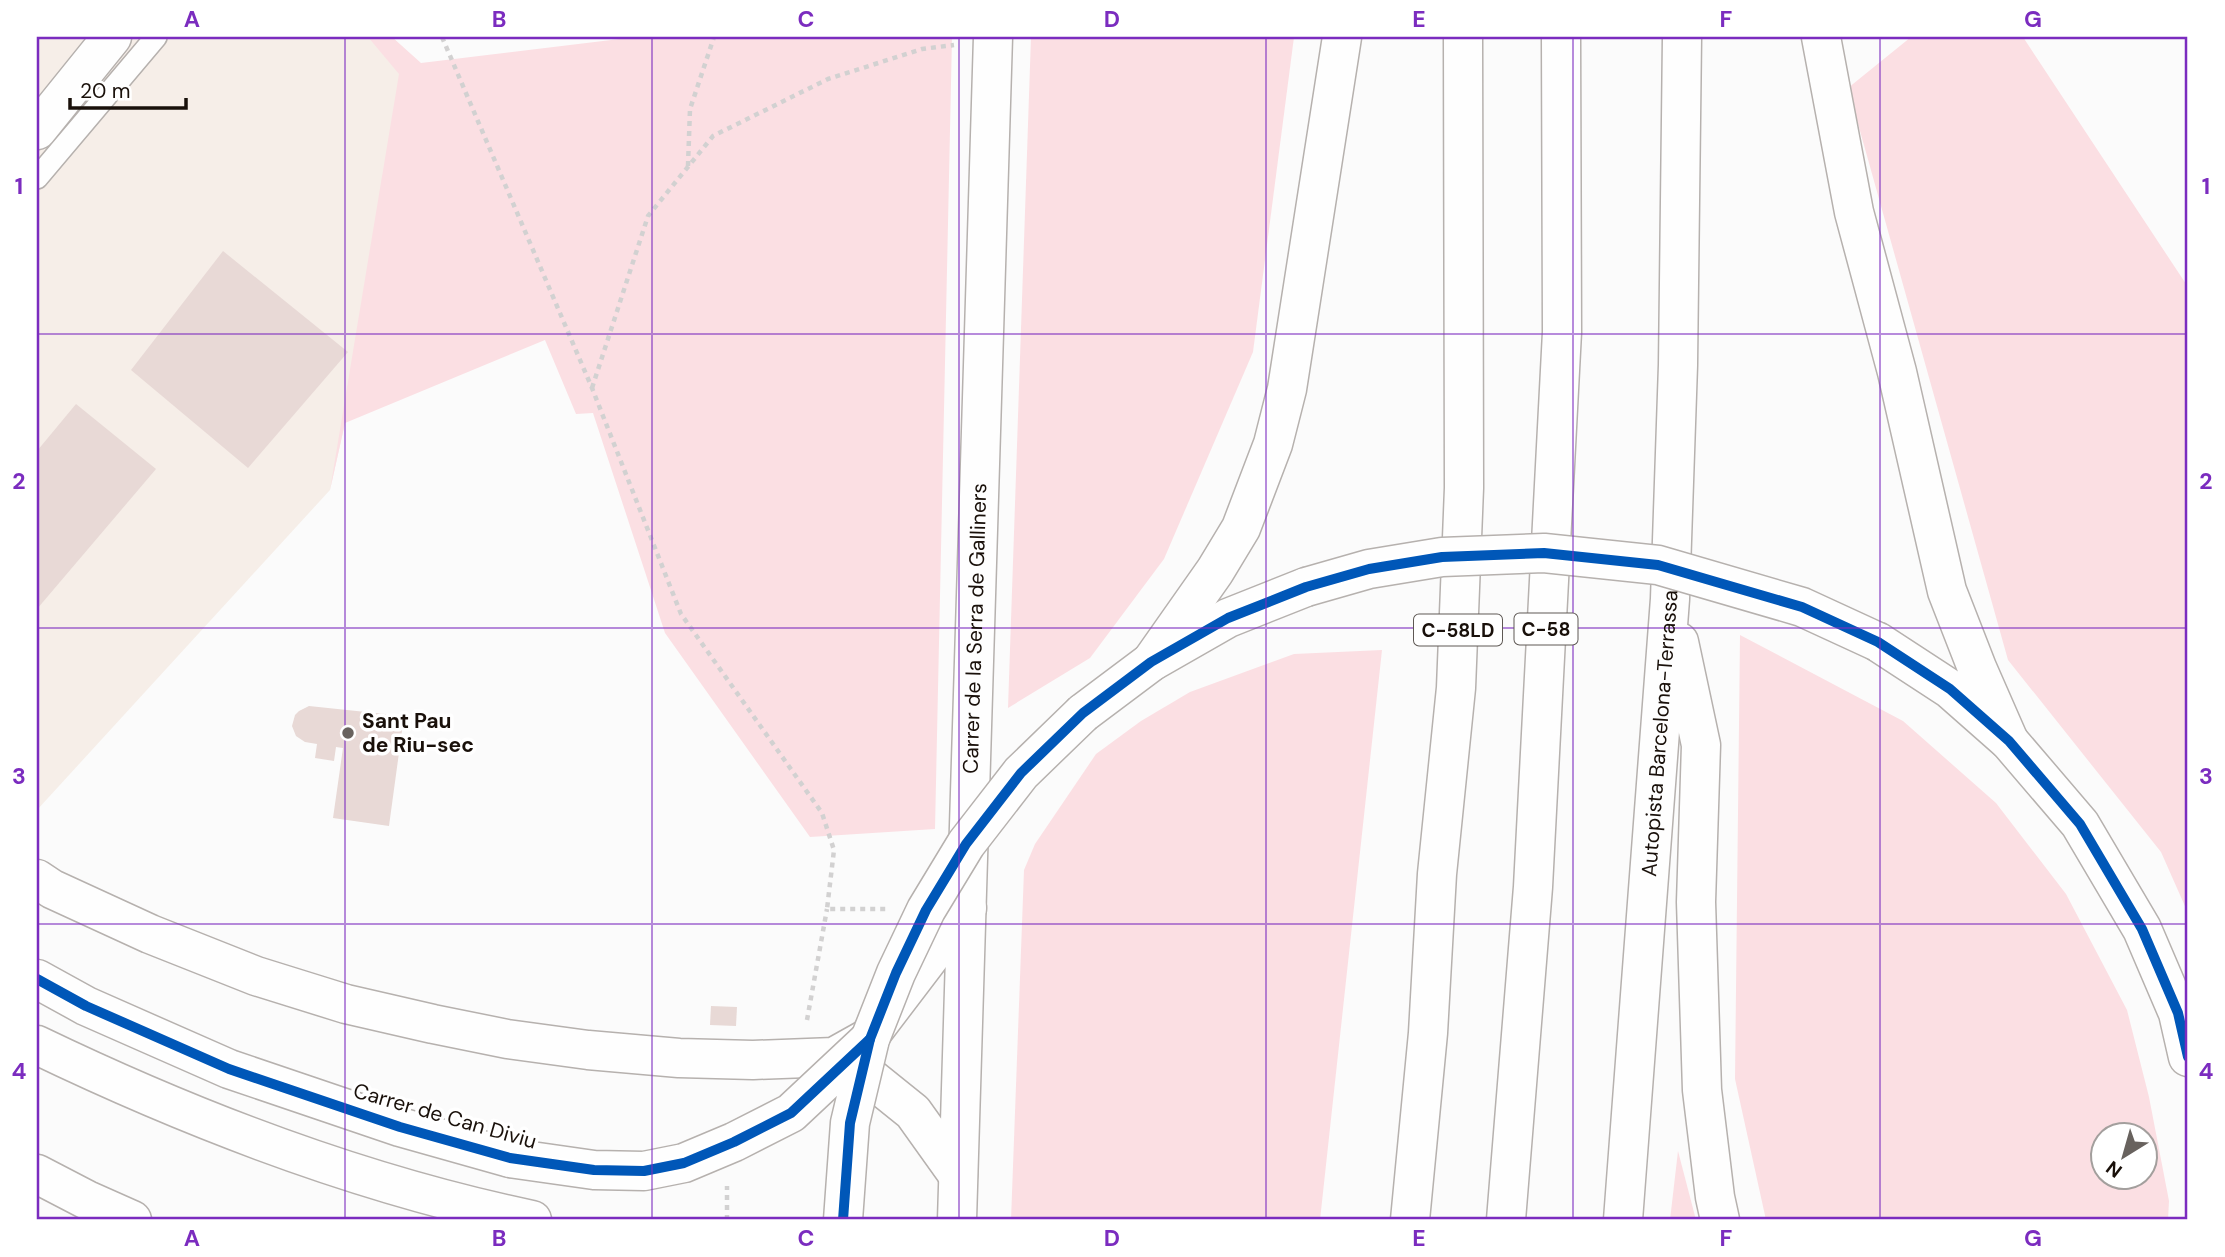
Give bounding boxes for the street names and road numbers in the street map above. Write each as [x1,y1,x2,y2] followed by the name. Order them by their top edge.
[957,482,993,774] street label: Carrer de la Serra de Galliners
[1635,590,1684,878] street label: Autopista Barcelona-Terrassa
[1414,614,1502,646] road number: C-58LD
[1514,614,1578,644] road number: C-58
[350,1076,540,1156] street label: Carrer de Can Diviu

